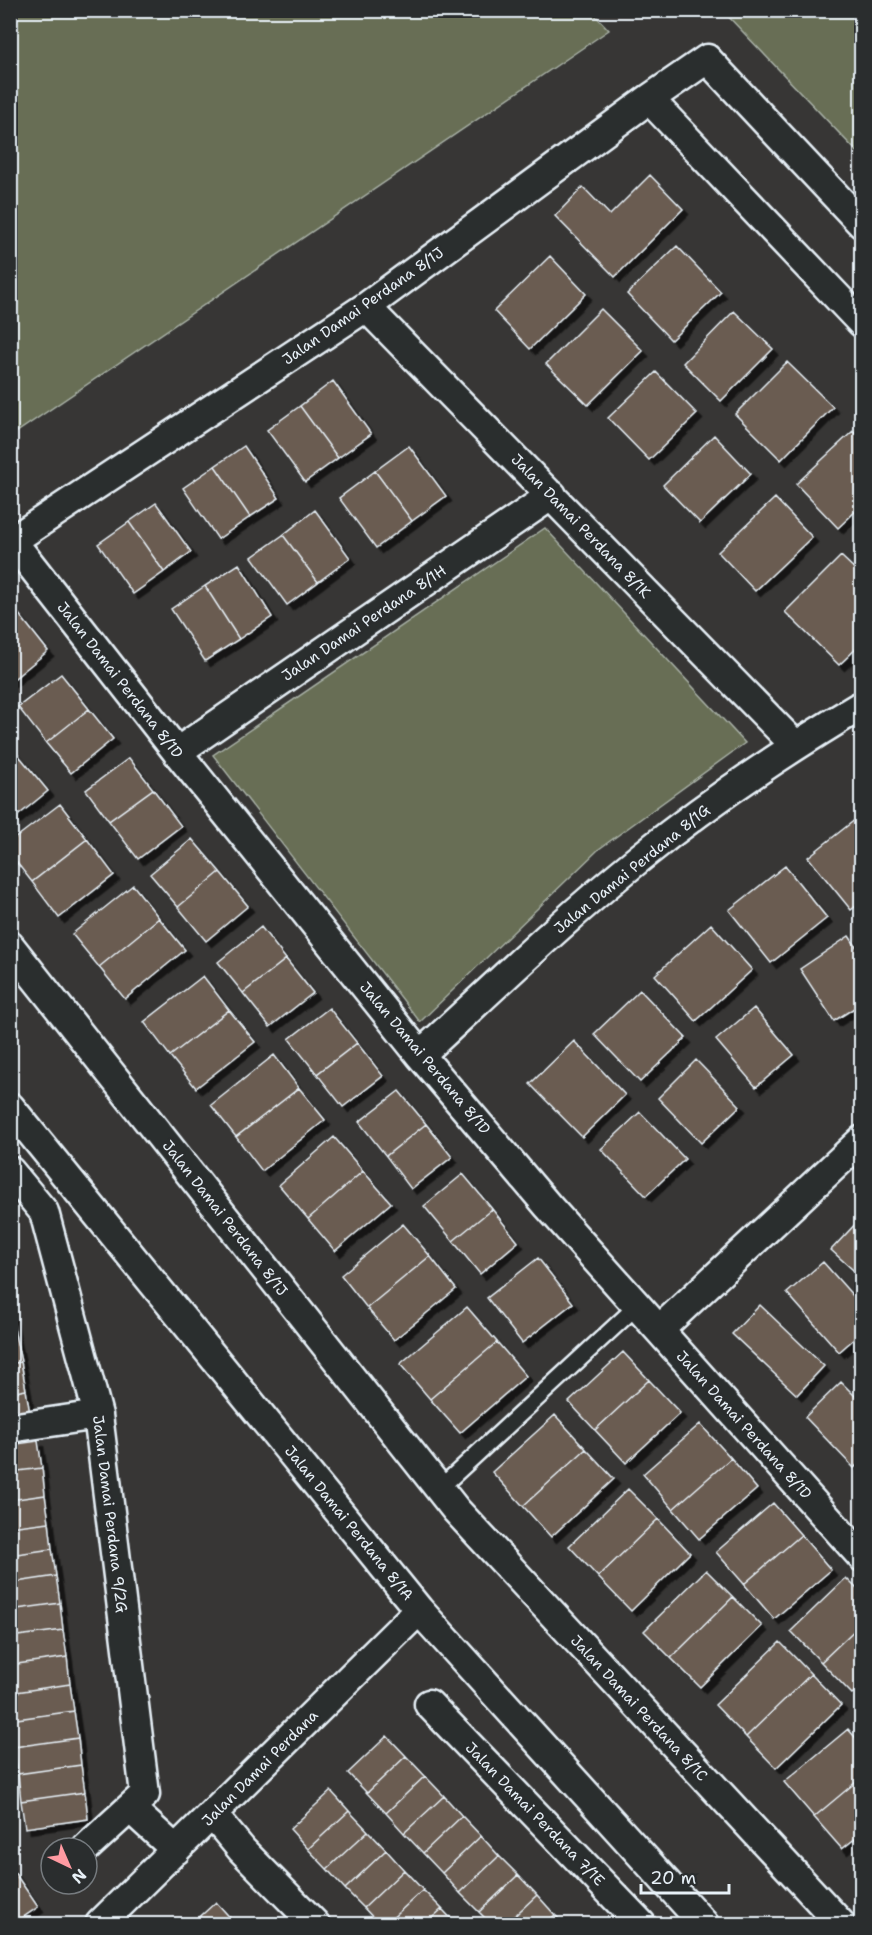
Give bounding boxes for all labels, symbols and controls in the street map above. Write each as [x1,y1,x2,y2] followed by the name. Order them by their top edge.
[278,243,448,369] street label: Jalan Damai Perdana 8/1J
[507,450,655,603] street label: Jalan Damai Perdana 8/1K
[278,560,450,686] street label: Jalan Damai Perdana 8/1H
[53,598,187,762] street label: Jalan Damai Perdana 8/1D
[550,800,714,938] street label: Jalan Damai Perdana 8/1G
[355,977,495,1139] street label: Jalan Damai Perdana 8/1D
[158,1136,292,1300] street label: Jalan Damai Perdana 8/1J
[672,1346,816,1504] street label: Jalan Damai Perdana 8/1D
[88,1414,132,1614] street label: Jalan Damai Perdana 9/2G
[280,1441,418,1605] street label: Jalan Damai Perdana 8/1A
[566,1631,712,1785] street label: Jalan Damai Perdana 8/1C
[198,1705,323,1830] street label: Jalan Damai Perdana
[461,1738,609,1890] street label: Jalan Damai Perdana 7/1E
[39,1836,99,1896] north arrow
[641,1857,730,1895] scale bar
[67,1864,91,1888] text: N
[650,1866,696,1890] text: 20 m

